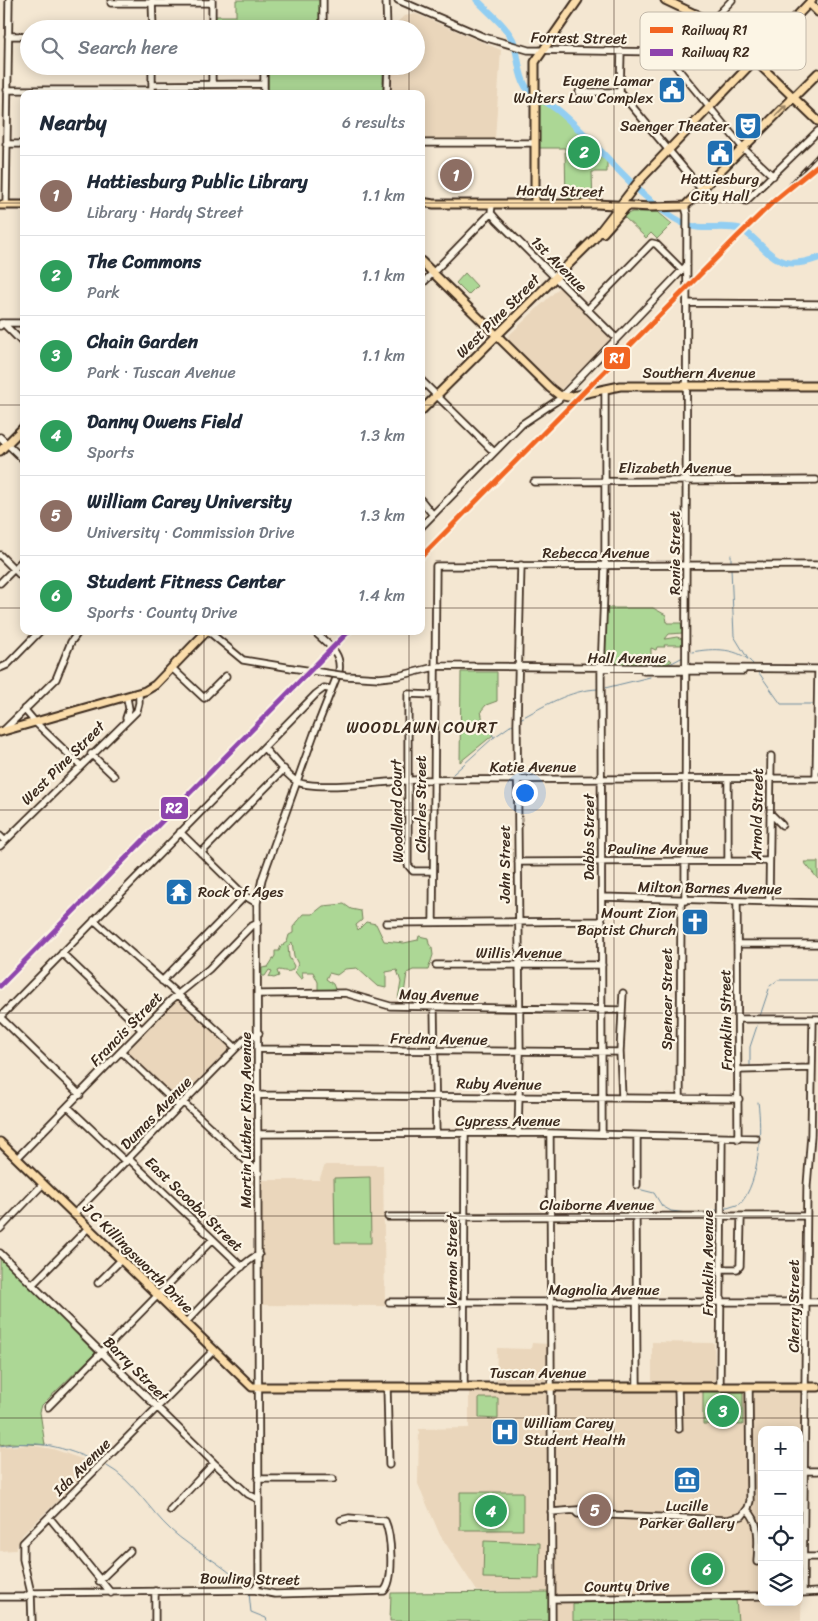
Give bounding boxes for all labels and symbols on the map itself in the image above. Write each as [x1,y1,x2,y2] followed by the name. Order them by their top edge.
[640,12,806,70] legend
[682,18,747,43] text: Railway R1
[531,24,628,52] street label: Forrest Street
[682,40,749,65] text: Railway R2
[514,68,654,111] place label: Eugene Lamar Walters Law Complex
[657,75,687,105] public building icon: Eugene Lamar Walters Law Complex
[775,104,787,116] one-way arrow
[733,111,763,141] theatre icon: Saenger Theater
[620,113,730,139] place label: Saenger Theater
[568,133,600,171] pin: 2
[705,138,735,168] public building icon: Hattiesburg City Hall
[440,156,472,194] pin: 1
[681,166,760,209] place label: Hattiesburg City Hall
[516,177,605,205] street label: Hardy Street
[524,229,594,299] street label: 1st Avenue
[450,267,547,364] street label: West Pine Street
[603,346,631,370] line badge: R1
[609,346,624,371] text: R1
[643,360,755,386] street label: Southern Avenue
[619,455,731,481] street label: Elizabeth Avenue
[662,510,688,595] street label: Ronie Street
[542,540,650,566] street label: Rebecca Avenue
[588,645,667,671] street label: Hall Avenue
[346,713,498,742] district label: WOODLAWN COURT
[15,714,112,811] street label: West Pine Street
[490,754,576,780] street label: Katie Avenue
[408,755,434,853] street label: Charles Street
[383,758,411,863] street label: Woodland Court
[743,767,771,861] street label: Arnold Street
[512,780,538,806] your location
[576,793,602,880] street label: Dabbs Street
[160,796,189,820] line badge: R2
[165,796,183,821] text: R2
[492,825,518,904] street label: John Street
[607,836,709,862] street label: Pauline Avenue
[638,874,783,902] street label: Milton Barnes Avenue
[164,877,194,907] temple icon: Rock of Ages
[198,879,284,905] place label: Rock of Ages
[577,900,676,943] place label: Mount Zion Baptist Church
[680,907,710,937] church icon: Mount Zion Baptist Church
[476,940,562,966] street label: Willis Avenue
[654,948,680,1050] street label: Spencer Street
[712,969,740,1071] street label: Franklin Street
[399,981,479,1009] street label: May Avenue
[83,985,169,1073] street label: Francis Street
[390,1025,488,1053] street label: Fredna Avenue
[233,1031,259,1208] street label: Martin Luther King Avenue
[114,1070,198,1156] street label: Dumas Avenue
[456,1070,542,1098] street label: Ruby Avenue
[456,1108,561,1134] street label: Cypress Avenue
[139,1150,250,1258] street label: East Scooba Street
[539,1192,655,1218] street label: Claiborne Avenue
[75,1195,200,1320] street label: J C Killingsworth Drive
[695,1210,721,1316] street label: Franklin Avenue
[439,1213,465,1306] street label: Vernon Street
[781,1259,807,1353] street label: Cherry Street
[548,1277,660,1303] street label: Magnolia Avenue
[97,1330,176,1409] street label: Barry Street
[490,1360,587,1386] street label: Tuscan Avenue
[707,1392,739,1430] pin: 3
[524,1410,626,1453] place label: William Carey Student Health
[490,1417,520,1447] hospital icon: William Carey Student Health
[46,1432,117,1503] street label: Ida Avenue
[672,1465,702,1495] museum icon: Lucille Parker Gallery
[579,1491,611,1529] pin: 5
[475,1492,507,1530] pin: 4
[639,1493,735,1536] place label: Lucille Parker Gallery
[691,1550,723,1588] pin: 6
[200,1565,300,1593] street label: Bowling Street
[584,1572,670,1600] street label: County Drive

